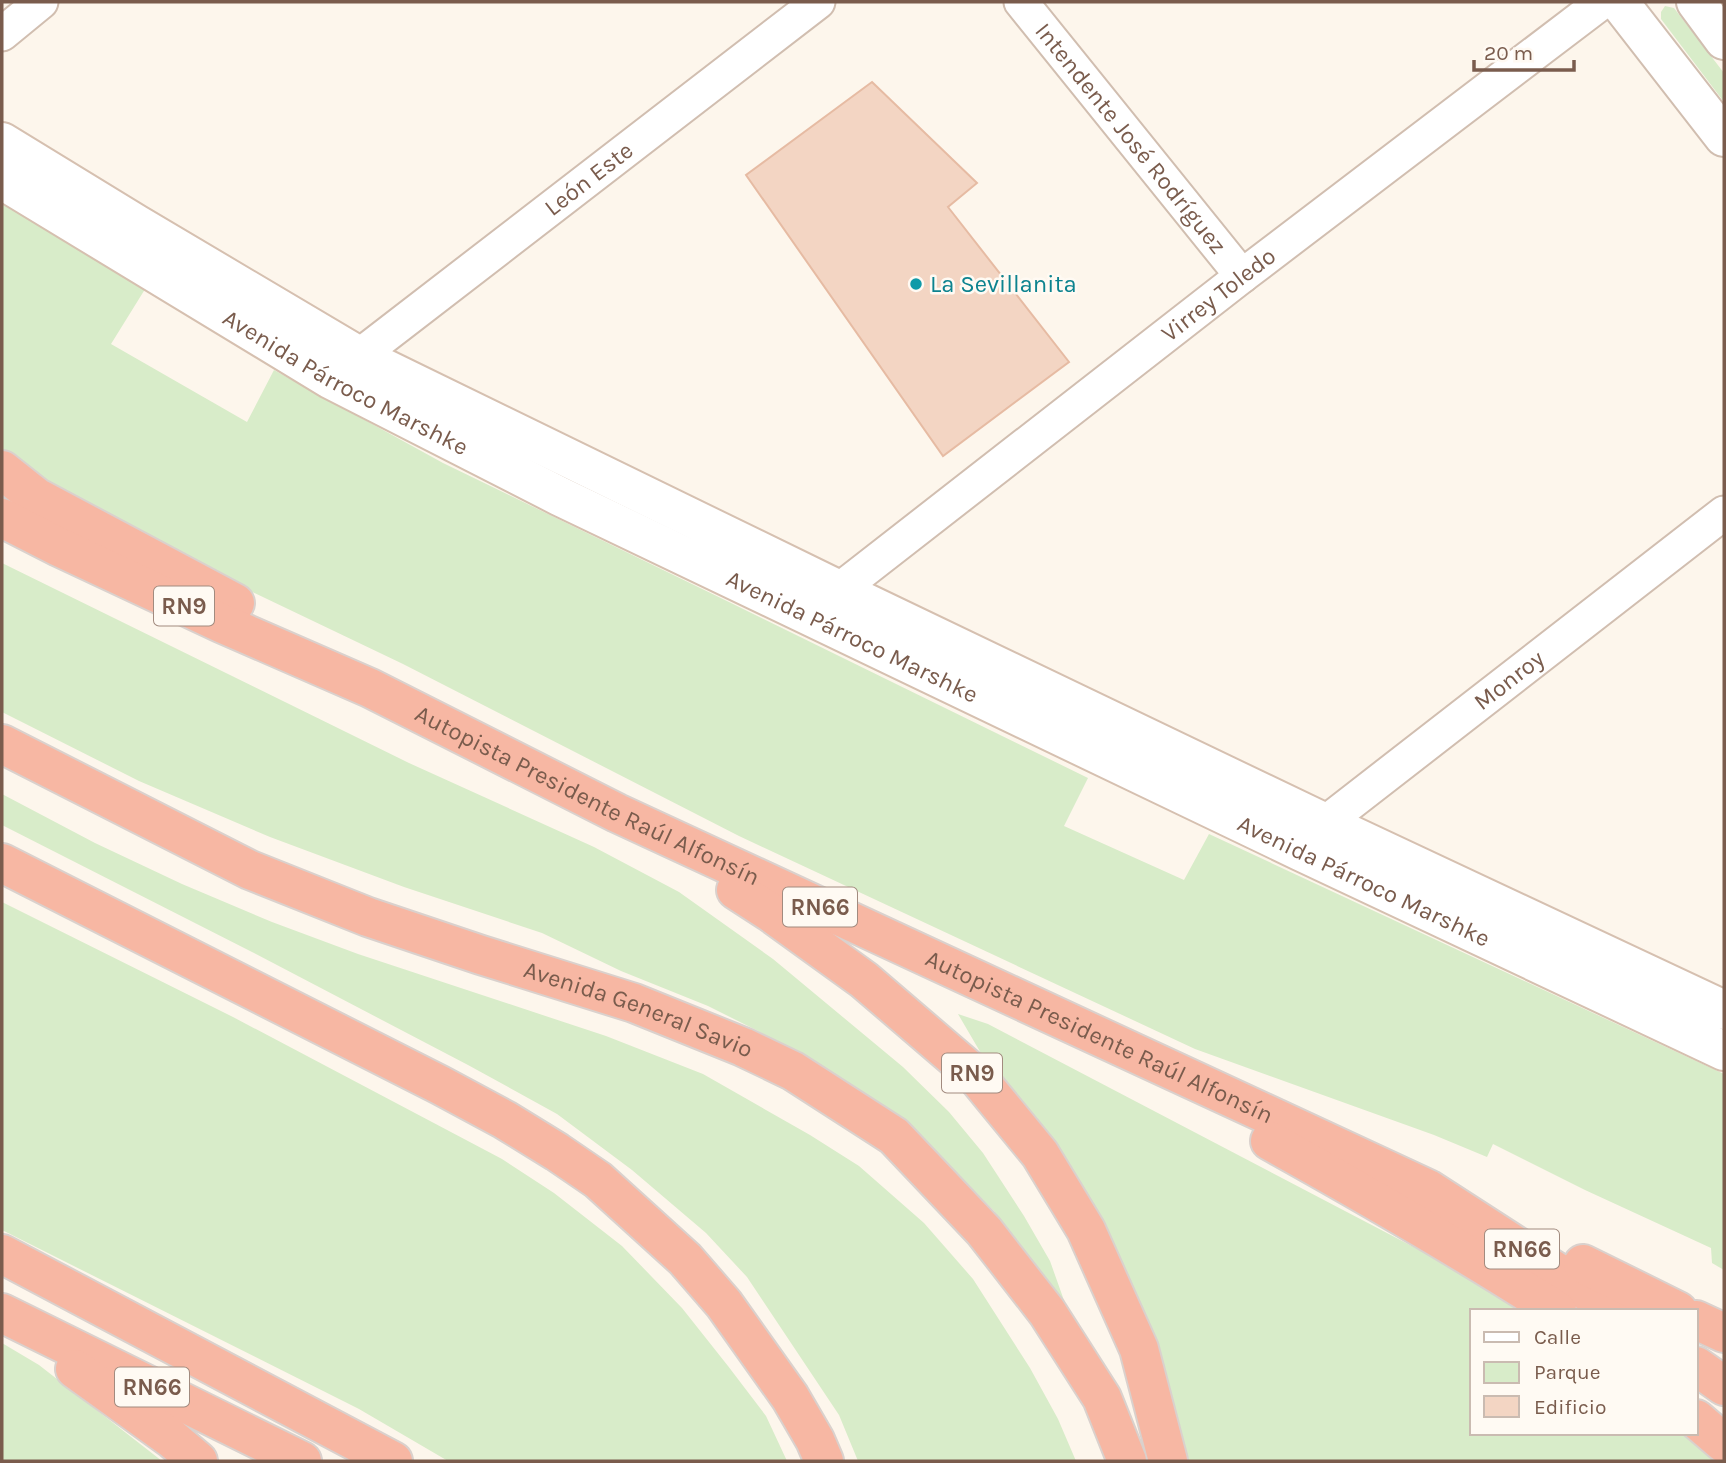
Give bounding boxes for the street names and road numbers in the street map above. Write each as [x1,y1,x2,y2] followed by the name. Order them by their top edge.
[1029,17,1232,259] street label: Intendente José Rodríguez
[539,136,639,222] street label: León Este
[1156,241,1281,347] street label: Virrey Toledo
[218,303,473,461] street label: Avenida Párroco Marshke
[722,564,983,709] street label: Avenida Párroco Marshke
[154,586,214,626] road number: RN9
[1468,644,1549,716] street label: Monroy
[411,699,764,891] street label: Autopista Presidente Raúl Alfonsín
[1233,809,1495,953] street label: Avenida Párroco Marshke
[783,888,857,926] road number: RN66
[921,944,1278,1129] street label: Autopista Presidente Raúl Alfonsín
[521,955,758,1064] street label: Avenida General Savio
[942,1054,1002,1092] road number: RN9
[1485,1230,1559,1268] road number: RN66
[115,1368,189,1406] road number: RN66

